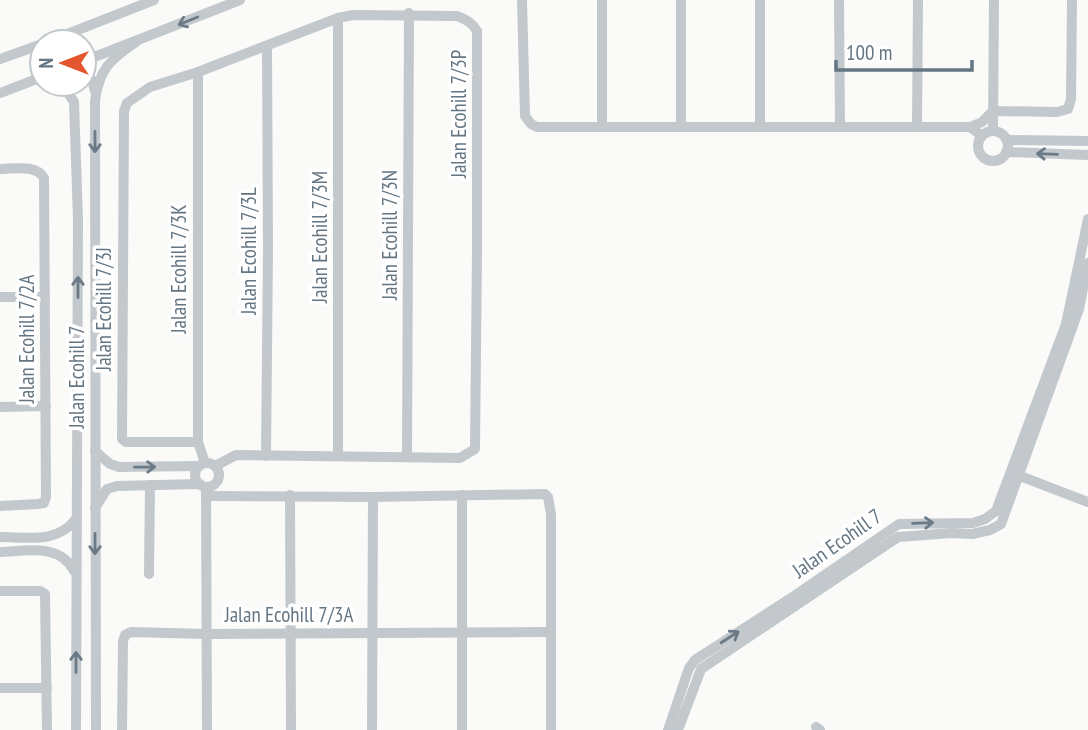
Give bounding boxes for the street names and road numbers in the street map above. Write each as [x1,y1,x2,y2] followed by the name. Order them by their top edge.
[445,50,472,179] street label: Jalan Ecohill 7/3P
[376,170,403,301] street label: Jalan Ecohill 7/3N
[306,171,333,304] street label: Jalan Ecohill 7/3M
[235,187,262,316] street label: Jalan Ecohill 7/3L
[165,204,192,335] street label: Jalan Ecohill 7/3K
[90,247,117,372] street label: Jalan Ecohill 7/3J
[13,275,40,404] street label: Jalan Ecohill 7/2A
[63,325,90,430] street label: Jalan Ecohill 7
[786,502,887,584] street label: Jalan Ecohill 7
[224,601,353,628] street label: Jalan Ecohill 7/3A

